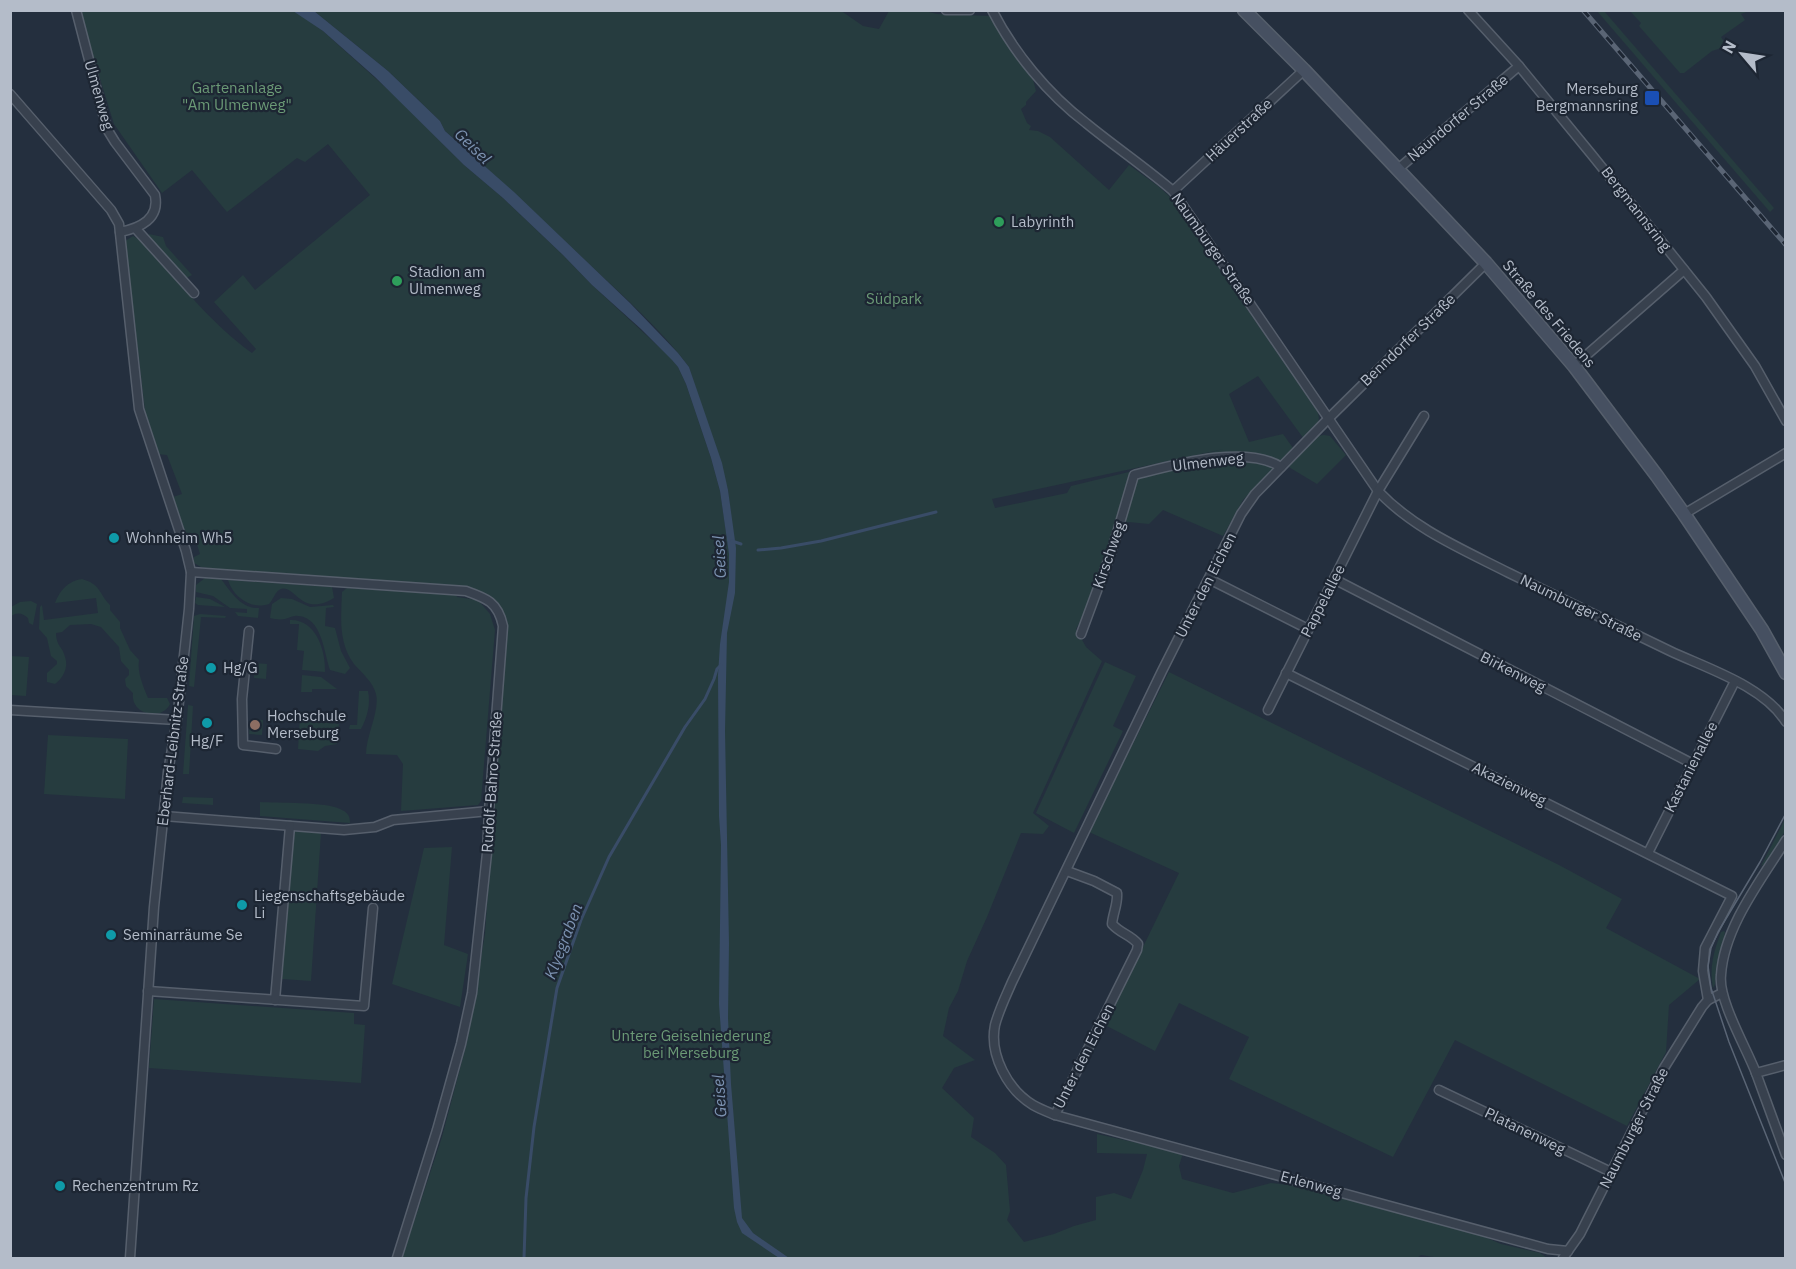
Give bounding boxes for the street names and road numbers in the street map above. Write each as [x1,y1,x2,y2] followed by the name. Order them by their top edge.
[80,58,119,132] street label: Ulmenweg
[1403,70,1512,165] street label: Naundorfer Straße
[1201,94,1276,165] street label: Häuerstraße
[1597,163,1675,255] street label: Bergmannsring
[1167,189,1259,309] street label: Naumburger Straße
[1499,256,1600,371] street label: Straße des Friedens
[1356,289,1459,390] street label: Benndorfer Straße
[1171,448,1245,475] street label: Ulmenweg
[1088,519,1129,591] street label: Kirschweg
[1171,529,1240,641] street label: Unter den Eichen
[1296,561,1349,640] street label: Pappelallee
[1517,570,1645,645] street label: Naumburger Straße
[1477,647,1549,696] street label: Birkenweg
[153,655,192,827] street label: Eberhard-Leibnitz-Straße
[477,711,506,853] street label: Rudolf-Bahro-Straße
[1660,718,1722,815] street label: Kastanienallee
[1469,757,1550,810] street label: Akazienweg
[1049,1000,1118,1112] street label: Unter den Eichen
[1595,1064,1672,1191] street label: Naumburger Straße
[1482,1103,1569,1158] street label: Platanenweg
[1278,1166,1344,1201] street label: Erlenweg

